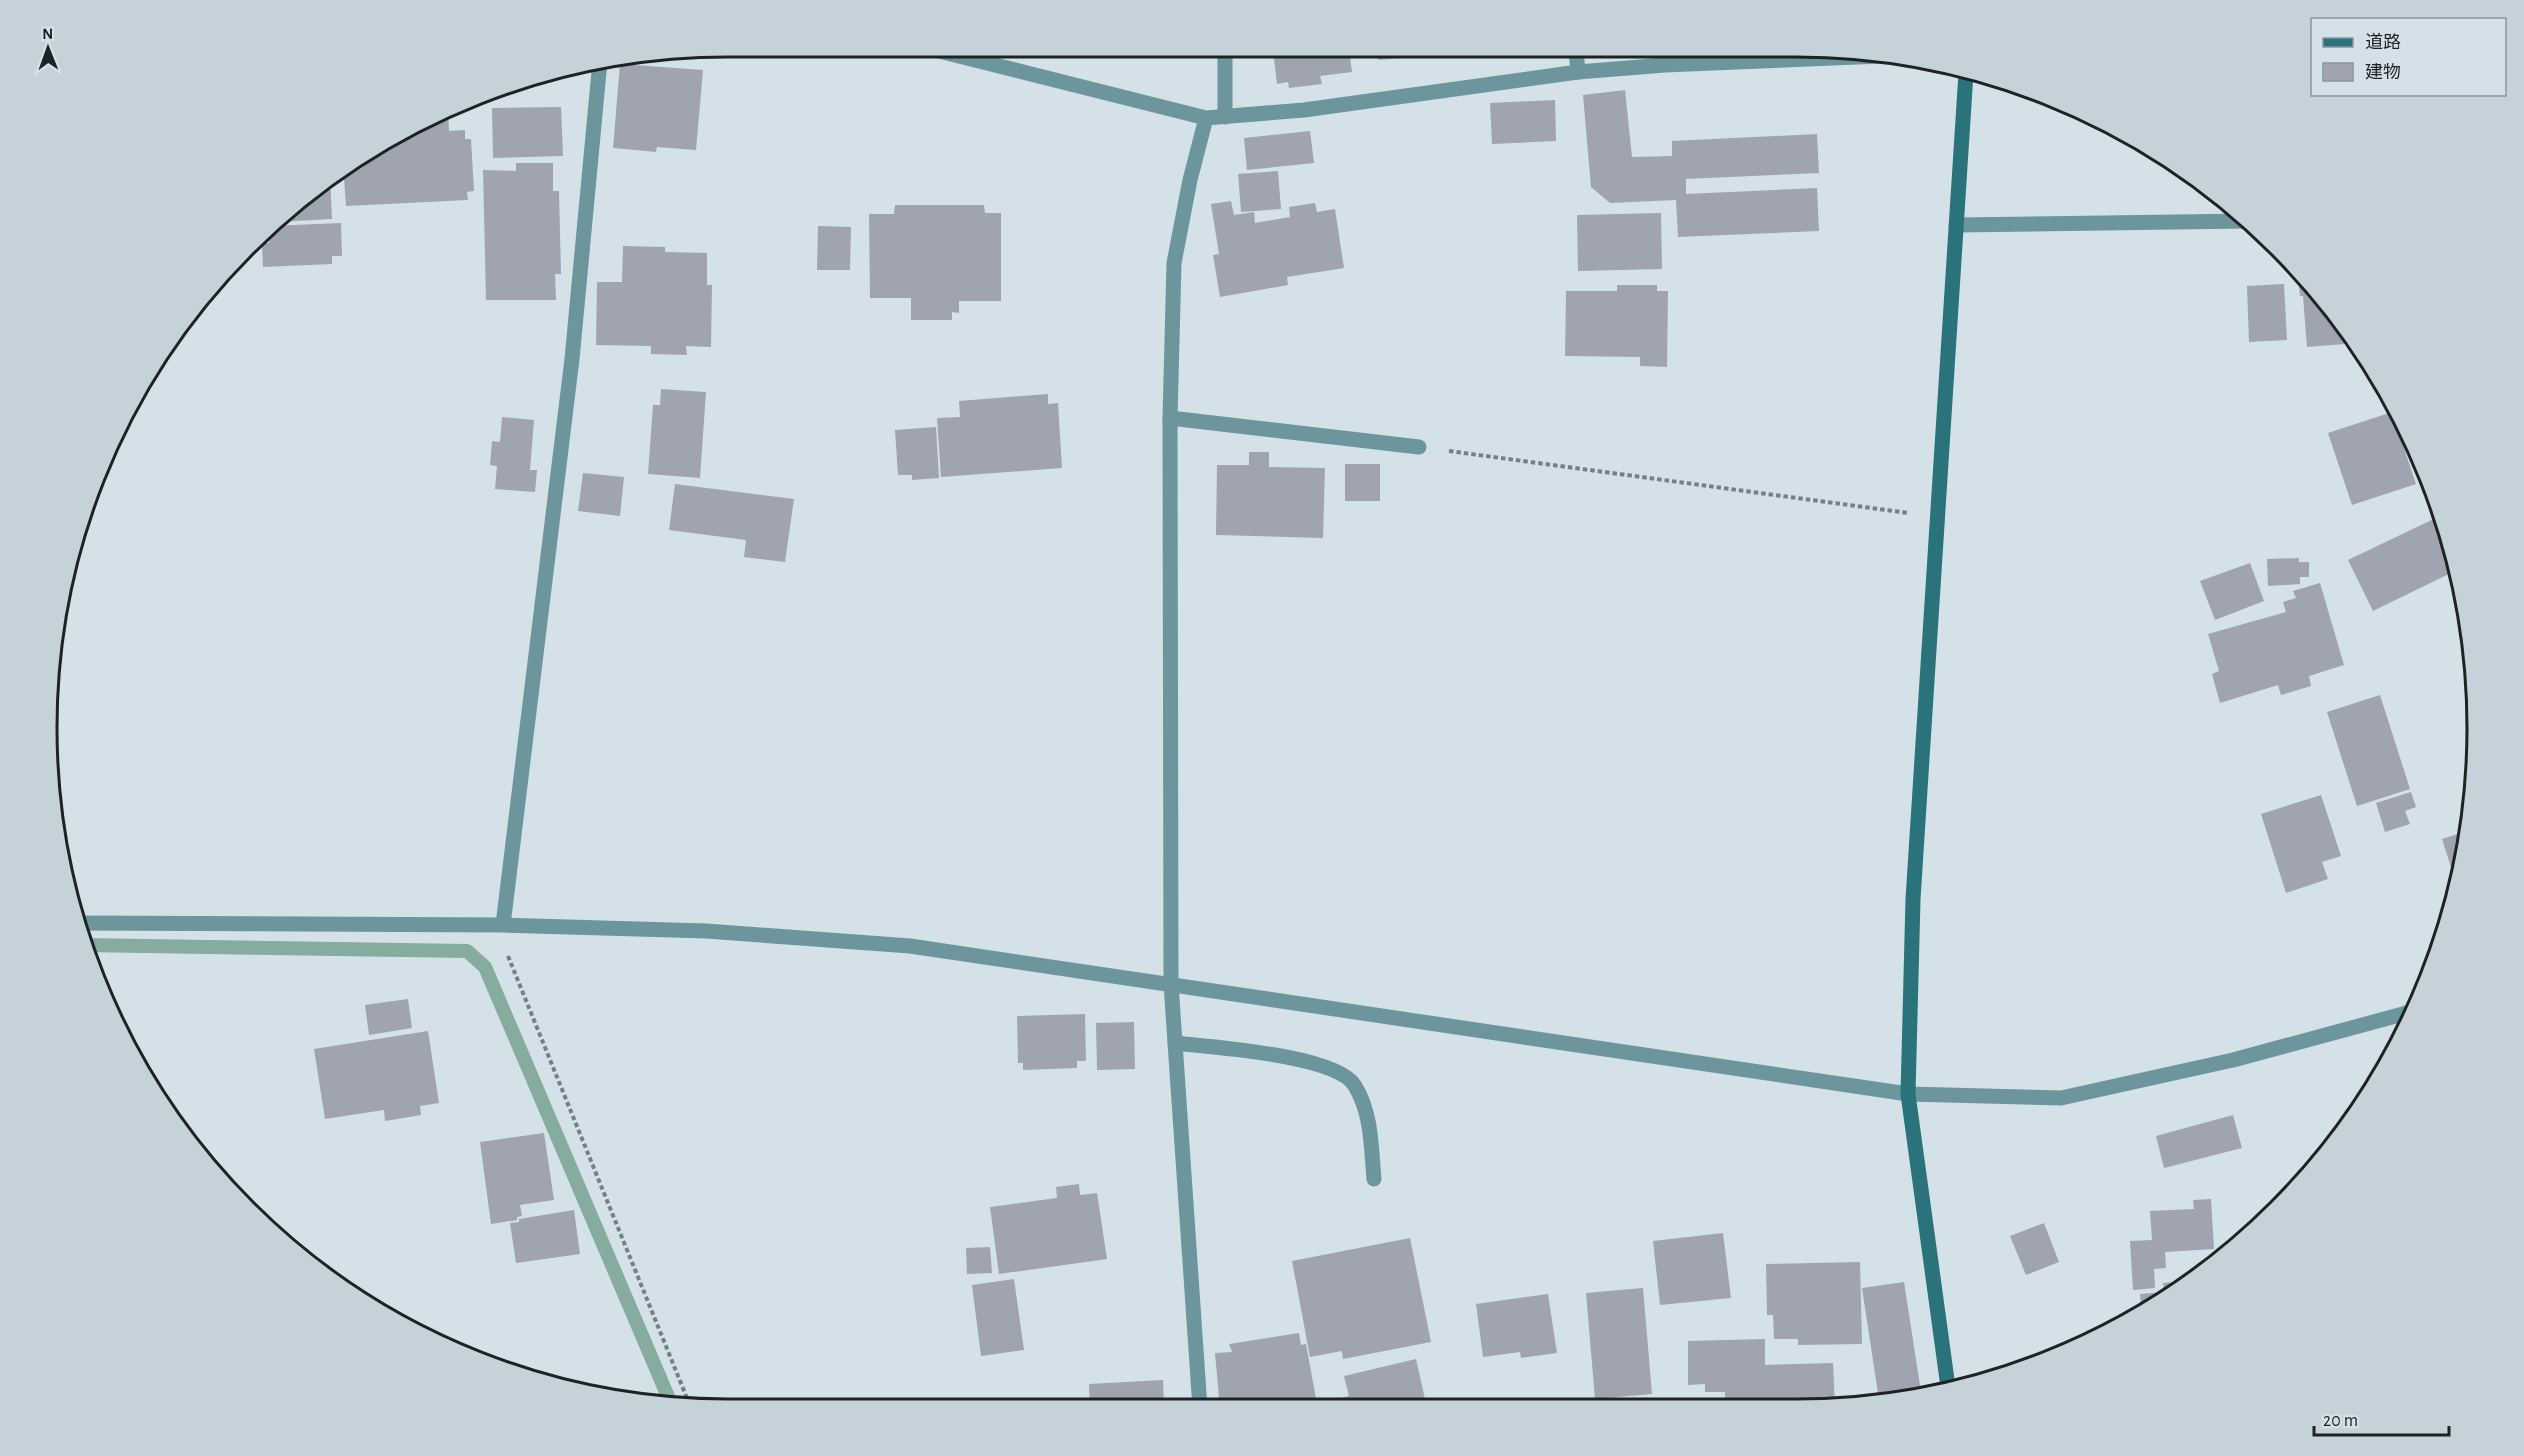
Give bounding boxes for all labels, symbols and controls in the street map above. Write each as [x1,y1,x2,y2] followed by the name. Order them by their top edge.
[18,18,78,78] north arrow
[2311,18,2506,96] legend
[42,26,53,42] text: N
[2365,32,2401,52] text: 道路
[2365,62,2401,82] text: 建物
[2314,1399,2449,1437] scale bar
[2323,1412,2358,1430] text: 20 m

